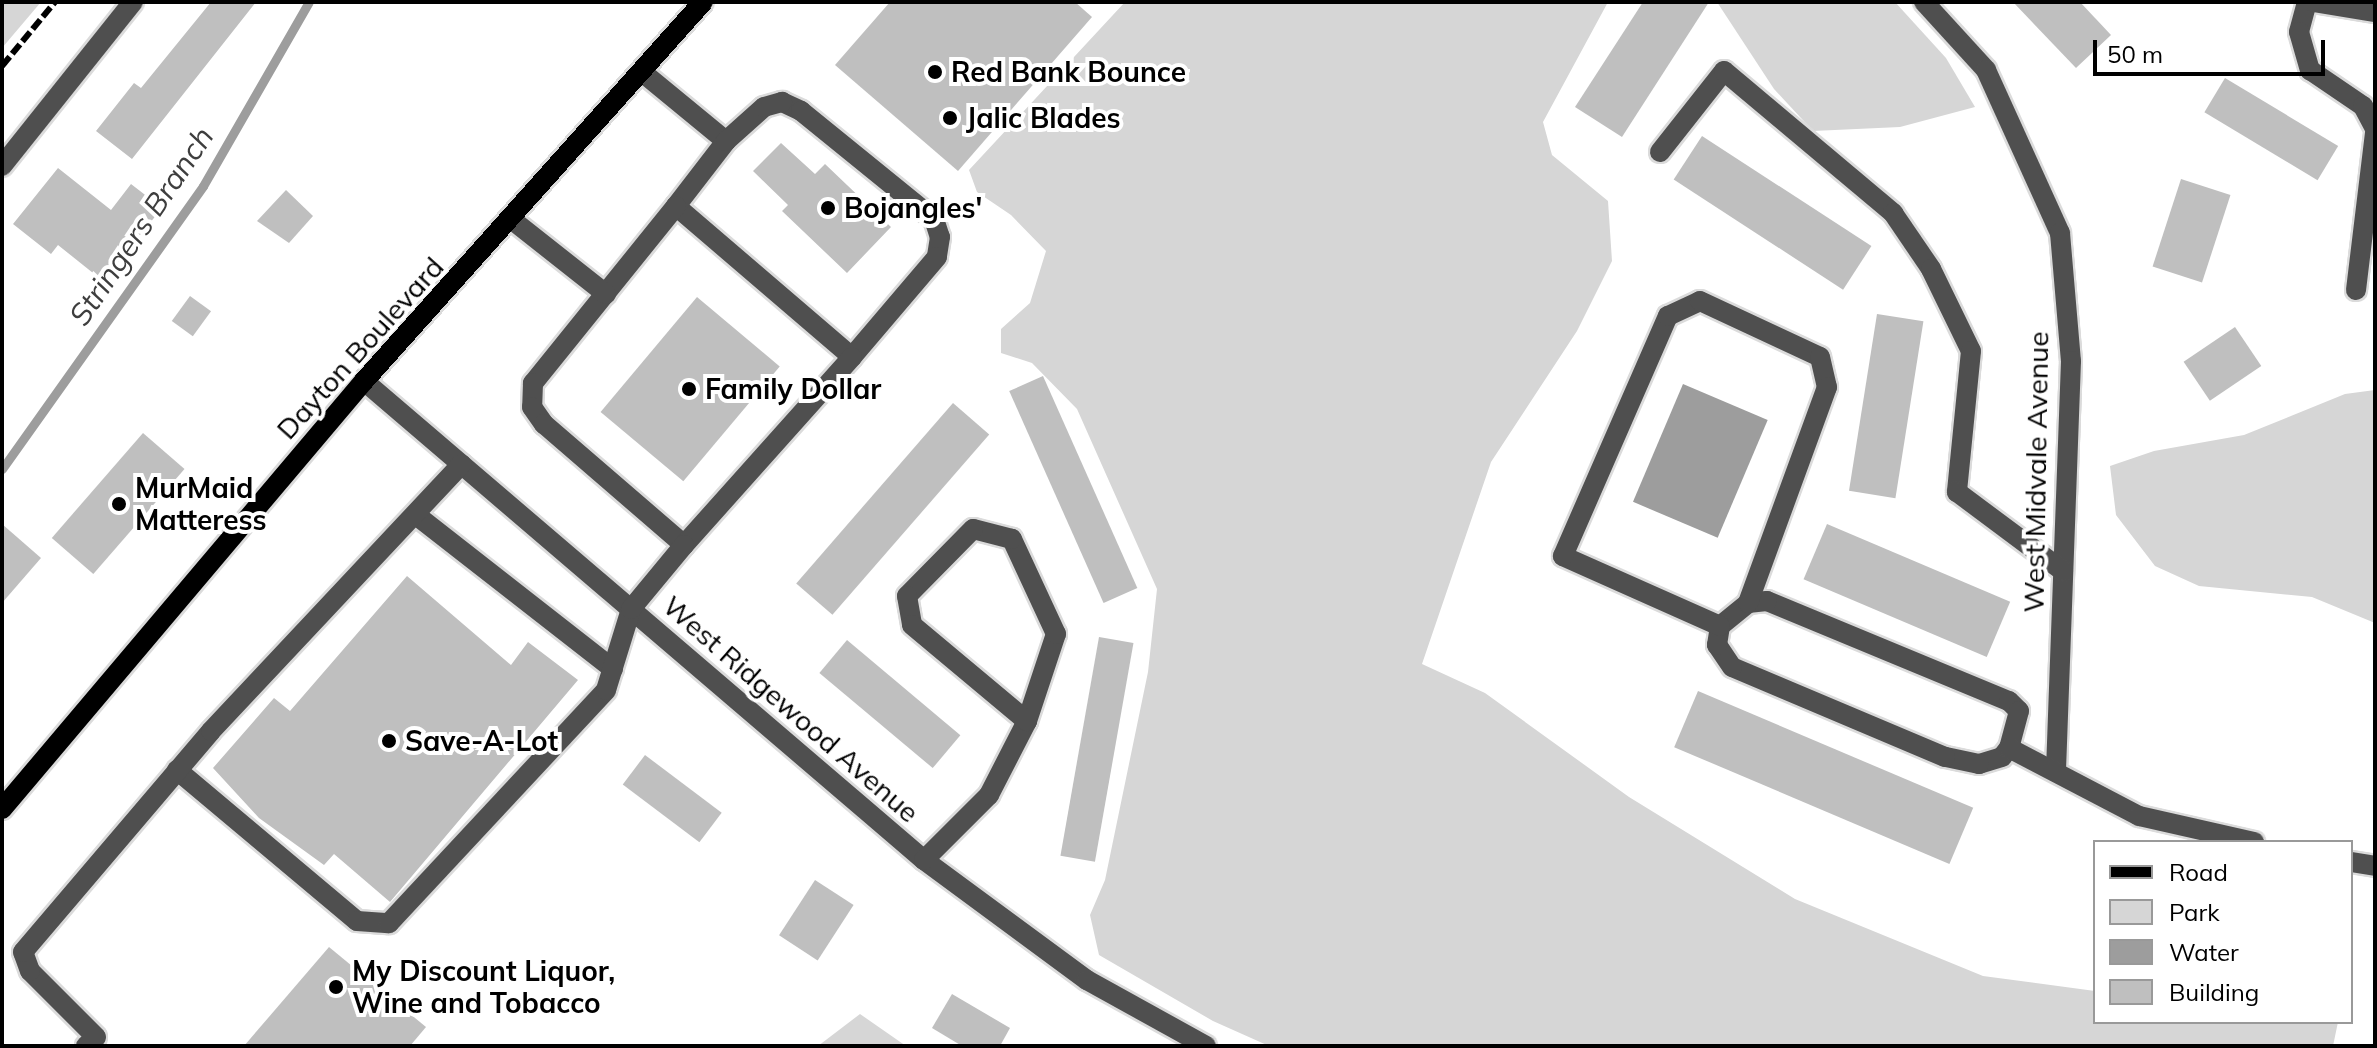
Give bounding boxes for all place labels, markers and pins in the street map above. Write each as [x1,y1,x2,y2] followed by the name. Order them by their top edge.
[951,55,1186,89] place label: Red Bank Bounce
[926,63,944,81] marker: Red Bank Bounce
[966,101,1121,135] place label: Jalic Blades
[941,109,959,127] marker: Jalic Blades
[844,191,982,225] place label: Bojangles'
[819,199,837,217] marker: Bojangles'
[705,372,881,406] place label: Family Dollar
[680,380,698,398] marker: Family Dollar
[135,471,267,537] place label: MurMaid Matteress
[110,495,128,513] marker: MurMaid Matteress
[405,724,558,758] place label: Save-A-Lot
[380,732,398,750] marker: Save-A-Lot
[352,954,615,1020] place label: My Discount Liquor, Wine and Tobacco
[327,978,345,996] marker: My Discount Liquor, Wine and Tobacco

